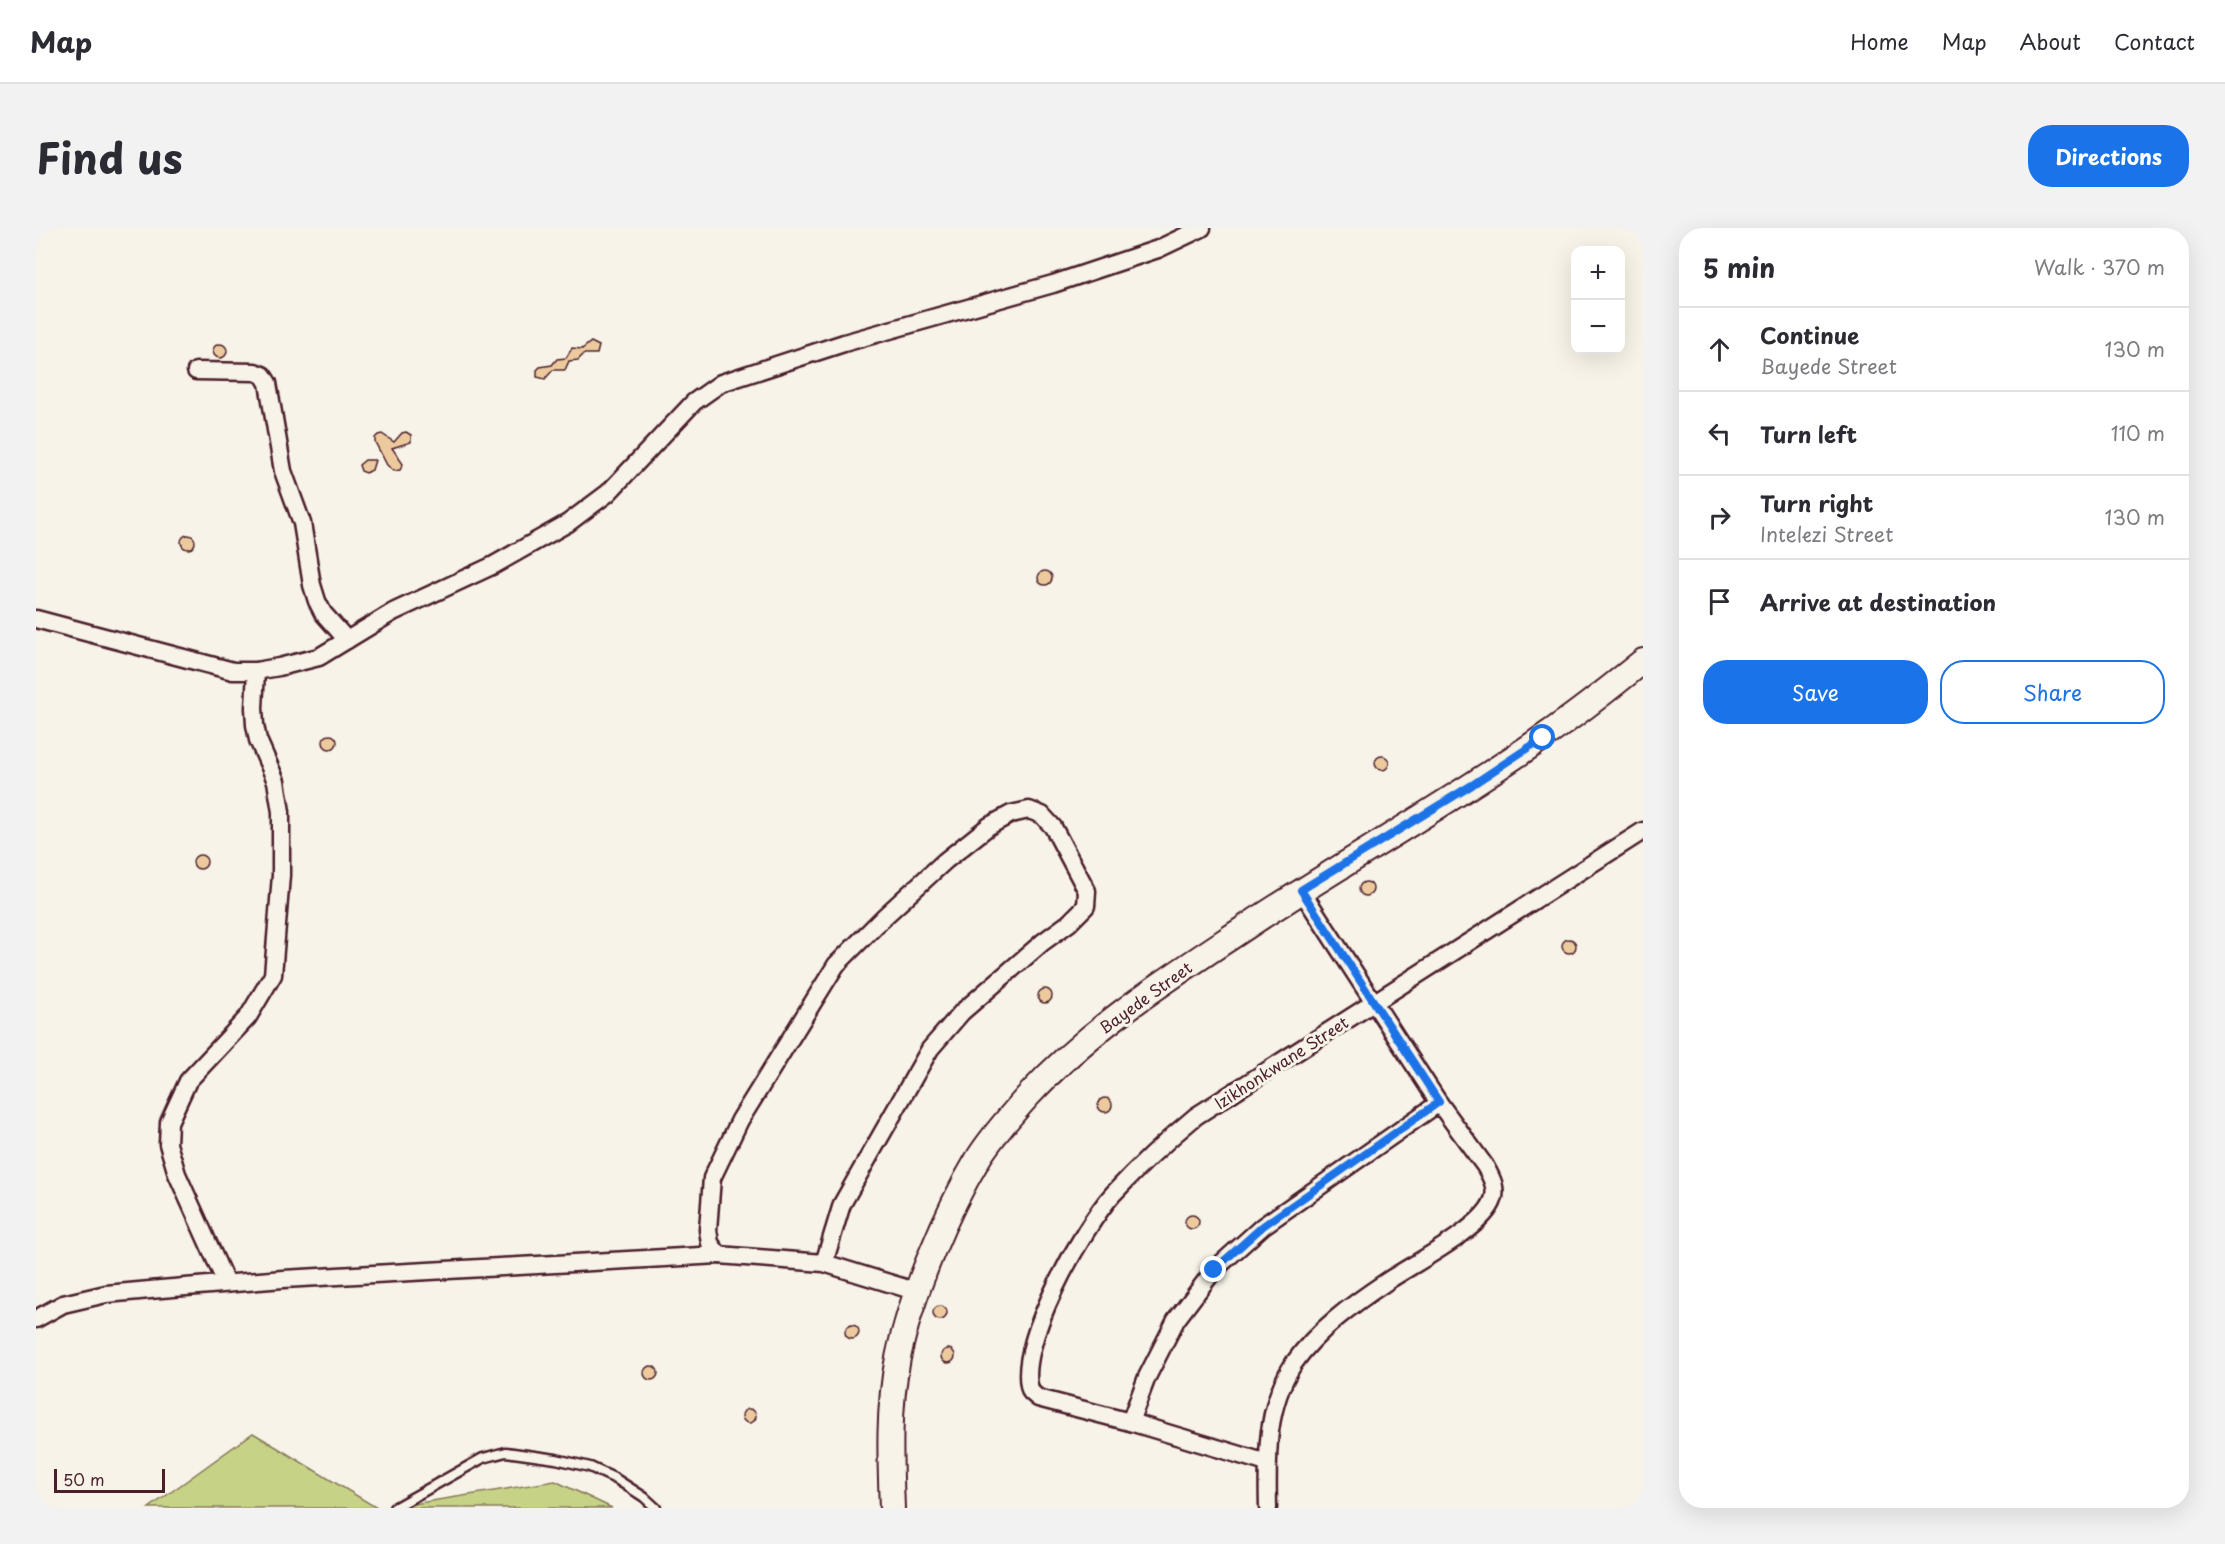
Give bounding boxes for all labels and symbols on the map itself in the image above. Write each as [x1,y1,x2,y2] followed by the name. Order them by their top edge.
[1529,724,1555,750] route start
[1094,955,1197,1039] street label: Bayede Street
[1209,1009,1353,1114] street label: Izikhonkwane Street
[1200,1256,1226,1282] route end
[54,1466,165,1494] scale bar

